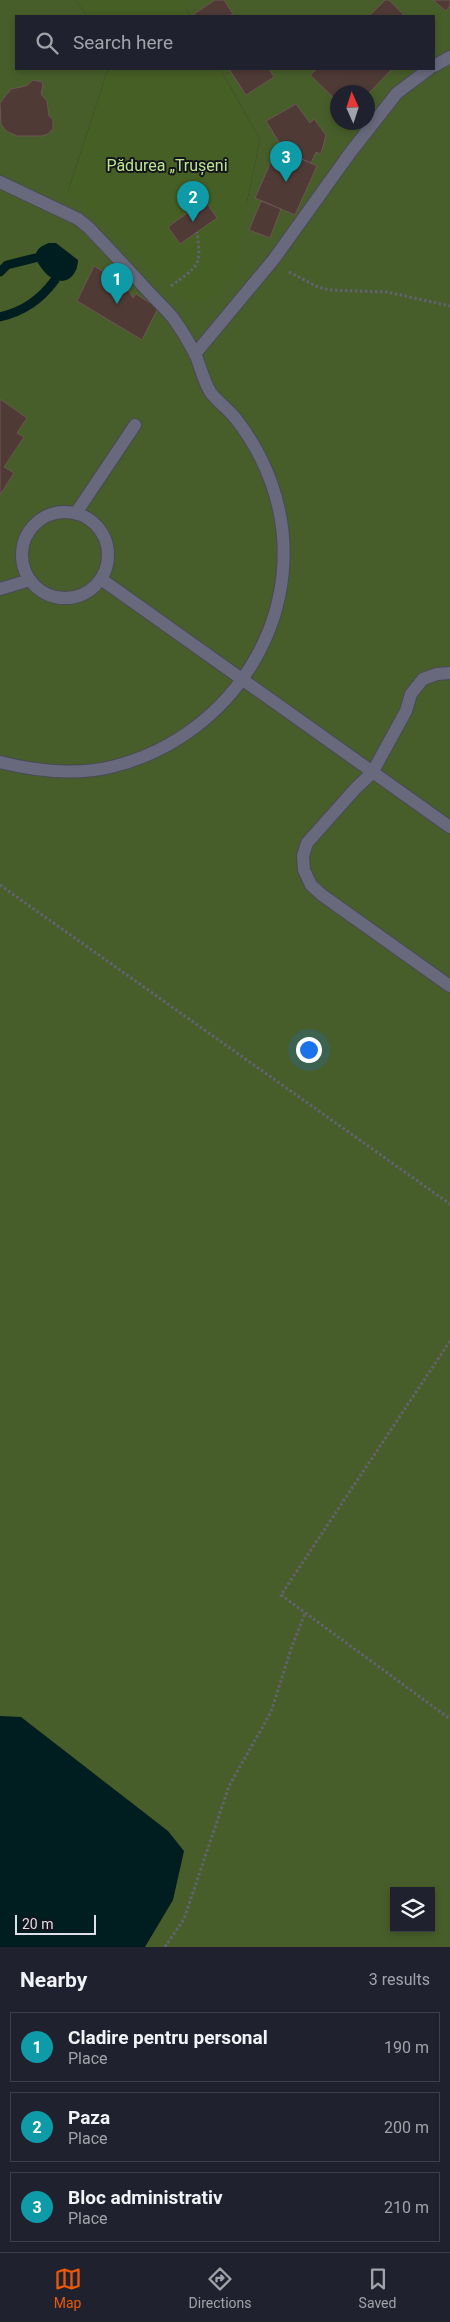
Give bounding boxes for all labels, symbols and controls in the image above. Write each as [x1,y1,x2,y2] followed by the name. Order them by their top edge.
[15,15,435,70] search box
[33,29,61,57] icon: search
[73,31,173,54] text: Search here
[330,85,375,130] north arrow
[270,141,302,182] pin: 3
[106,156,228,176] park label: Pădurea „Trușeni
[177,181,209,222] pin: 2
[101,263,133,304] pin: 1
[296,1037,322,1063] your location
[390,1887,435,1932] map controls
[390,1887,435,1932] button: layers
[15,1912,96,1935] scale bar
[22,1916,54,1932] text: 20 m
[20,1968,87,1992] text: Nearby
[369,1970,430,1989] text: 3 results
[68,2026,268,2049] text: Cladire pentru personal
[32,2038,42,2057] text: 1
[384,2038,429,2057] text: 190 m
[68,2049,108,2068] text: Place
[68,2106,110,2129] text: Paza
[32,2118,42,2137] text: 2
[384,2118,429,2137] text: 200 m
[68,2129,108,2148] text: Place
[68,2186,223,2209] text: Bloc administrativ
[32,2198,42,2217] text: 3
[384,2198,429,2217] text: 210 m
[68,2209,108,2228] text: Place
[54,2265,82,2311] tab: Map
[189,2265,252,2311] tab: Directions
[359,2265,396,2311] tab: Saved

